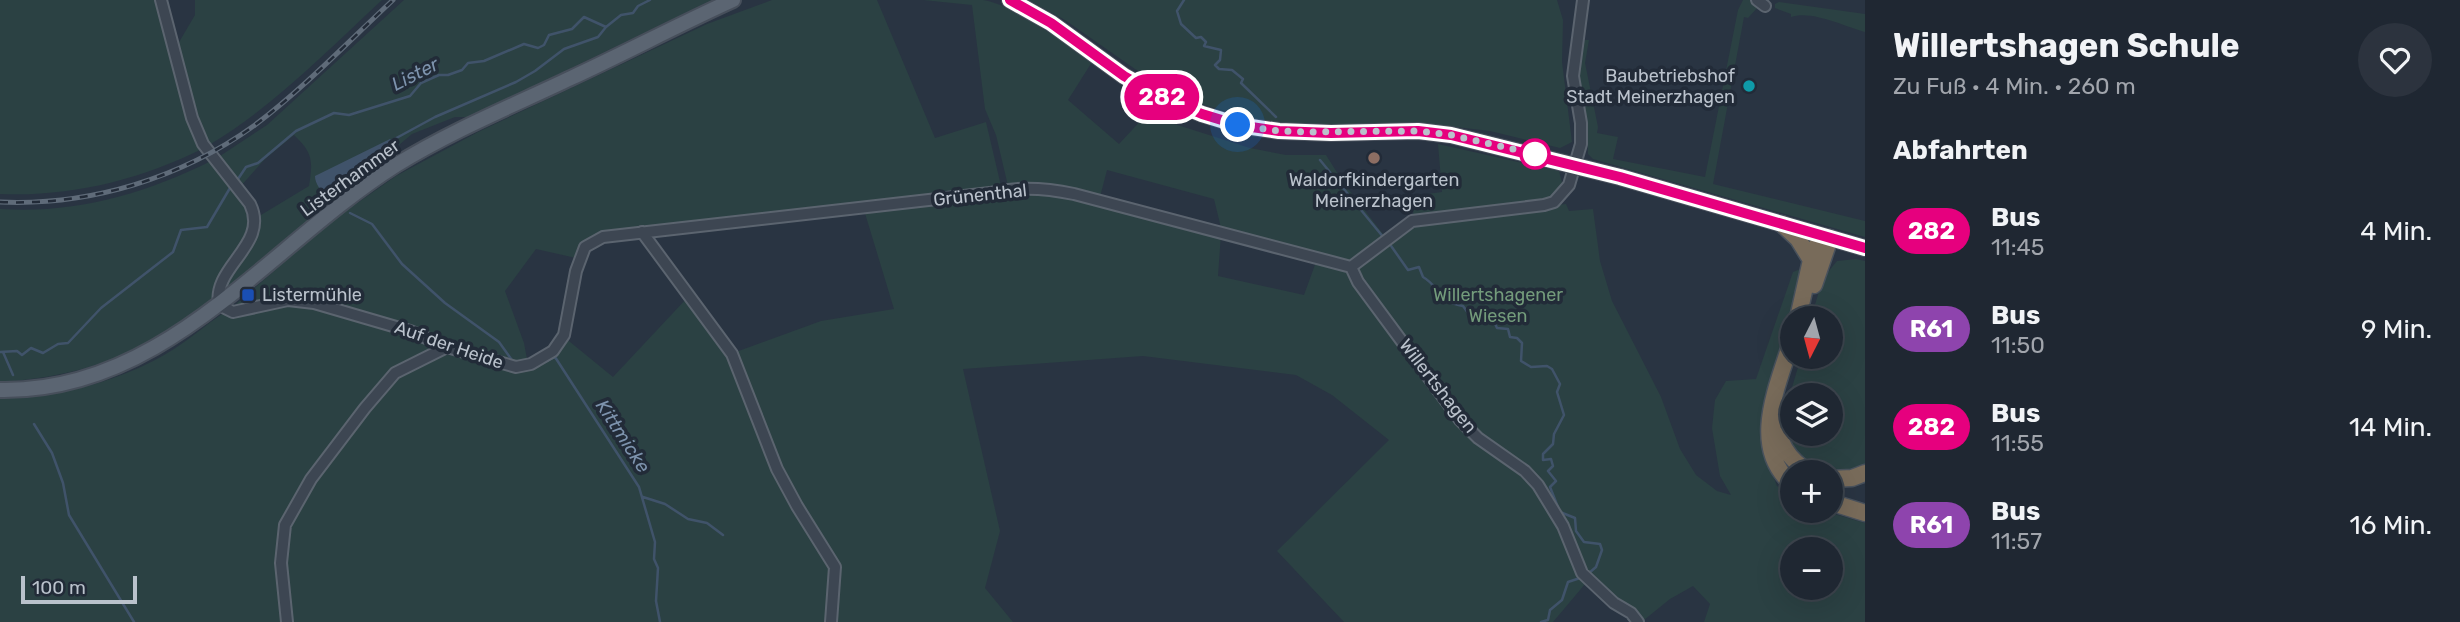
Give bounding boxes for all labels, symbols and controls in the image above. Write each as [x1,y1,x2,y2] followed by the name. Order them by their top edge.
[2358,23,2432,97] button: heart
[1893,26,2240,65] text: Willertshagen Schule
[387,52,443,96] water label: Lister
[1566,65,1735,108] place label: Baubetriebshof Stadt Meinerzhagen
[1893,72,2136,100] text: Zu Fuß · 4 Min. · 260 m
[1122,74,1202,120] line badge: 282
[1741,78,1757,94] marker: Baubetriebshof Stadt Meinerzhagen
[1138,83,1186,111] text: 282
[1220,107,1255,142] your location
[296,134,404,221] street label: Listerhammer
[1893,135,2028,166] text: Abfahrten
[1520,139,1550,169] unlabelled marker
[1366,150,1382,166] marker: Waldorfkindergarten Meinerzhagen
[1289,169,1459,212] place label: Waldorfkindergarten Meinerzhagen
[932,179,1028,211] street label: Grünenthal
[1991,202,2040,233] text: Bus
[2360,216,2432,247] text: 4 Min.
[1908,217,1955,245] text: 282
[1991,233,2045,261] text: 11:45
[262,284,362,306] place label: Listermühle
[1433,284,1563,327] park label: Willertshagener Wiesen
[240,287,256,303] marker: Listermühle
[1991,300,2040,331] text: Bus
[1780,306,1843,369] north arrow
[1780,306,1843,600] map controls
[2361,314,2432,345] text: 9 Min.
[1910,315,1953,343] text: R61
[392,316,506,374] street label: Auf der Heide
[1991,331,2045,359] text: 11:50
[1394,335,1482,437] street label: Willertshagen
[1780,383,1843,446] button: layers
[591,395,655,477] water label: Kittmicke
[1991,398,2040,429] text: Bus
[2349,412,2432,443] text: 14 Min.
[1908,413,1955,441] text: 282
[1991,429,2044,457] text: 11:55
[1780,460,1843,523] button: +
[1991,496,2040,527] text: Bus
[2350,510,2432,541] text: 16 Min.
[1910,511,1953,539] text: R61
[1991,527,2042,555] text: 11:57
[1780,537,1843,600] button: −
[21,573,136,605] scale bar
[32,576,86,599] text: 100 m

